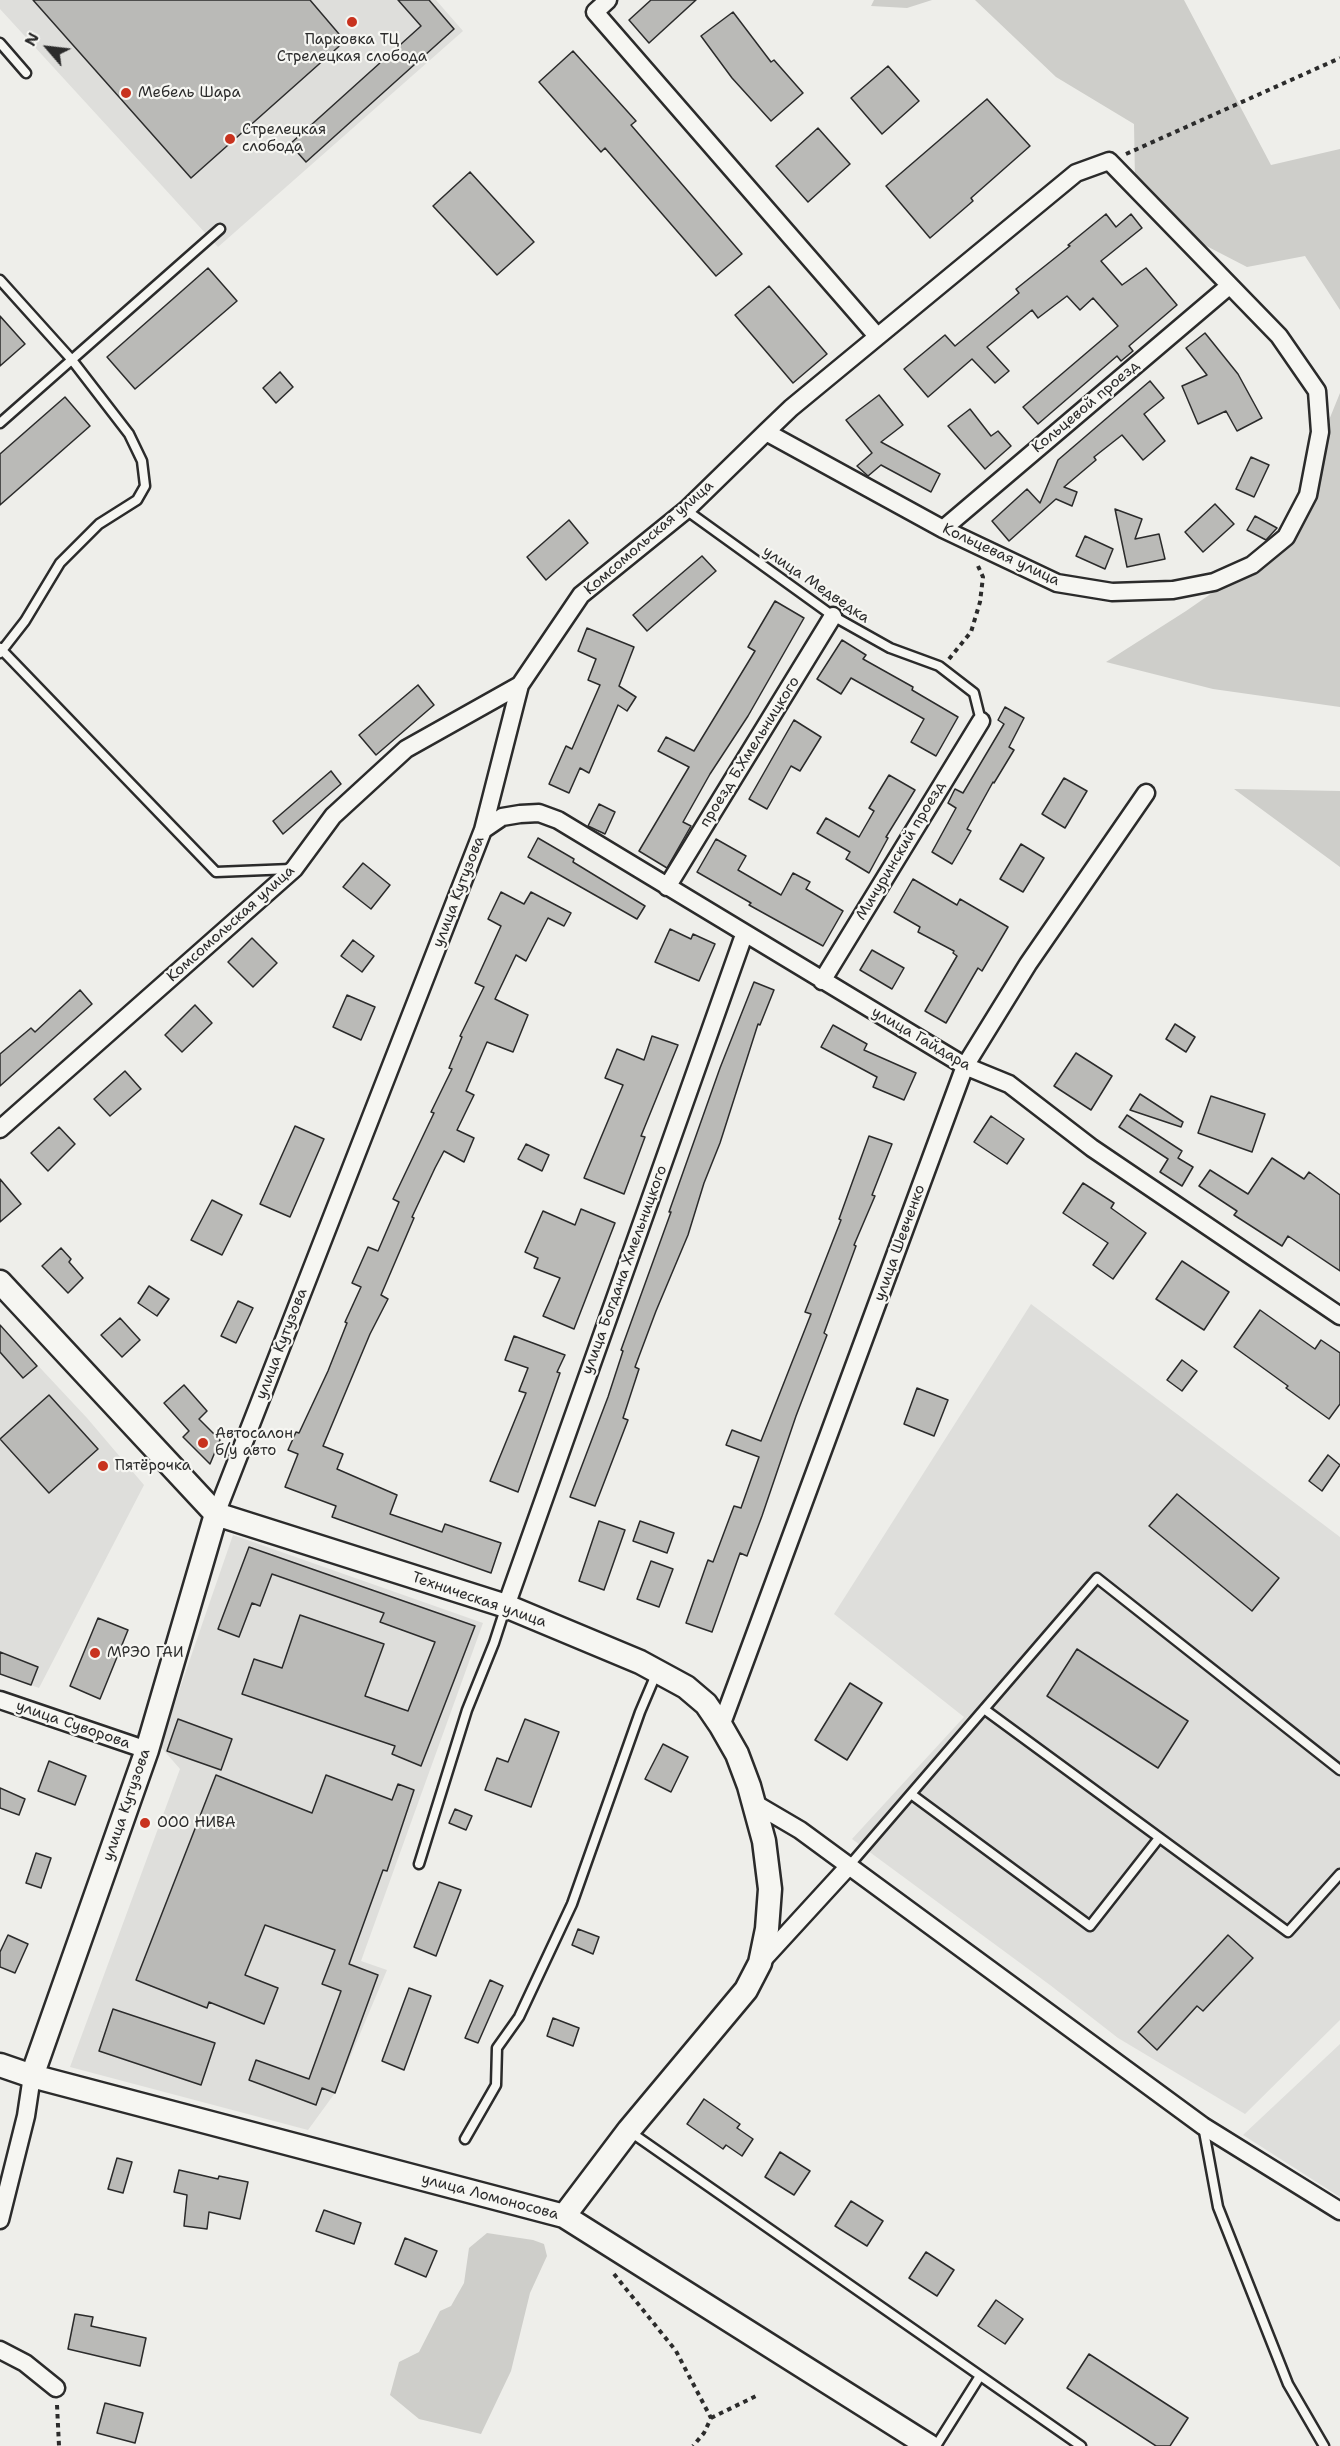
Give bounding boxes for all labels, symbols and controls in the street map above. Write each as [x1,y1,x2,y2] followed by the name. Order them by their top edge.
[345,15,359,29] marker: Парковка ТЦ Стрелецкая слобода
[18,18,78,78] north arrow
[19,29,44,50] text: N
[277,31,427,66] place label: Парковка ТЦ Стрелецкая слобода
[138,84,241,102] place label: Мебель Шара
[119,86,133,100] marker: Мебель Шара
[242,121,326,156] place label: Стрелецкая слобода
[223,132,237,146] marker: Стрелецкая слобода
[1029,357,1143,457] street label: Кольцевой проезд
[581,477,717,599] street label: Комсомольская улица
[939,520,1063,590] street label: Кольцевая улица
[759,543,873,627] street label: улица Медведка
[696,673,804,831] street label: проезд Б.Хмельницкого
[852,778,950,924] street label: Мичуринский проезд
[430,834,488,950] street label: улица Кутузова
[164,862,298,986] street label: Комсомольская улица
[868,1003,974,1075] street label: улица Гайдара
[579,1163,671,1377] street label: улица Богдана Хмельницкого
[871,1182,929,1304] street label: улица Шевченко
[253,1286,311,1402] street label: улица Кутузова
[215,1425,293,1460] place label: Автосалон б/у авто
[196,1436,210,1450] marker: Автосалон б/у авто
[115,1457,191,1475] place label: Пятёрочка
[96,1459,110,1473] marker: Пятёрочка
[409,1568,549,1632] street label: Техническая улица
[107,1644,184,1662] place label: МРЭО ГАИ
[88,1646,102,1660] marker: МРЭО ГАИ
[14,1697,132,1753] street label: улица Суворова
[99,1746,155,1864] street label: улица Кутузова
[157,1814,236,1832] place label: ООО НИВА
[138,1816,152,1830] marker: ООО НИВА
[419,2170,561,2224] street label: улица Ломоносова

